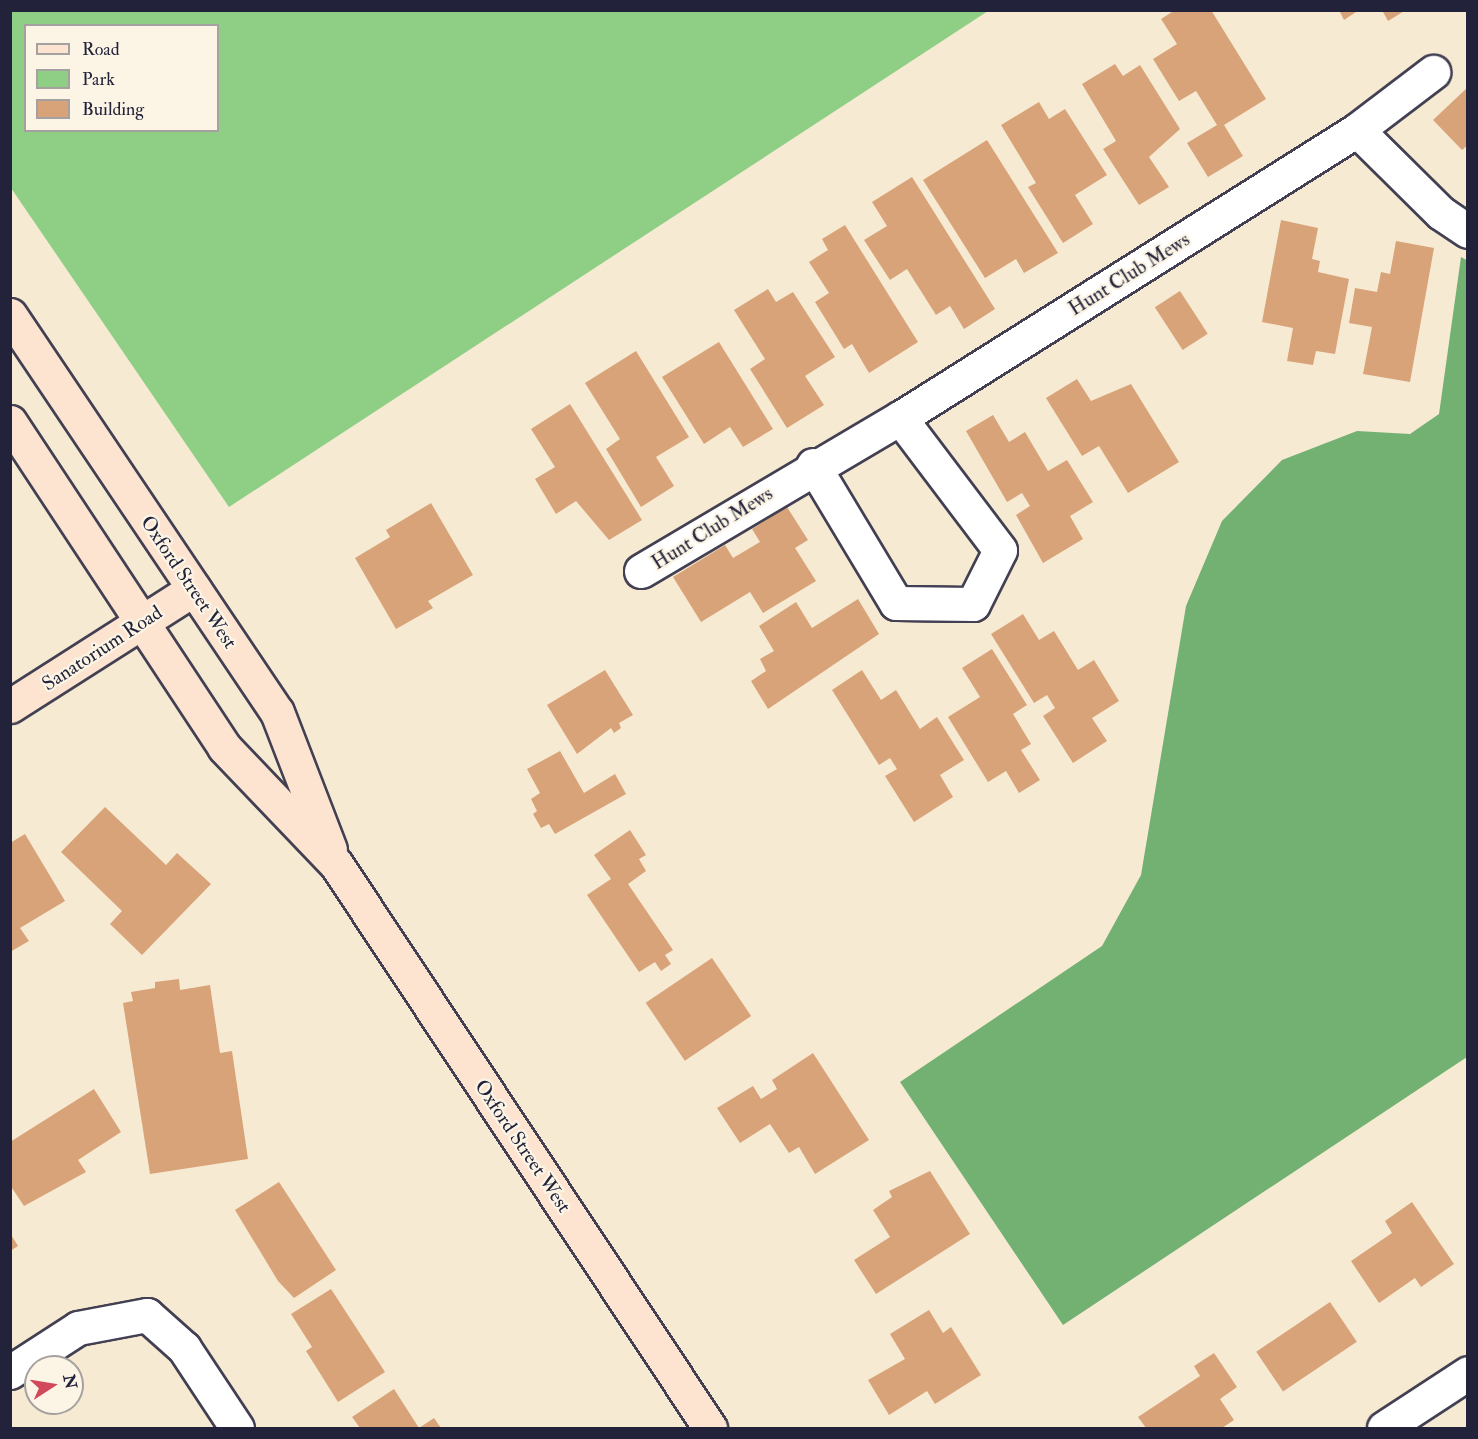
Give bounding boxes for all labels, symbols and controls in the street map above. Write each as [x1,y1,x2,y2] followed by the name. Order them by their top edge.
[24,24,219,132] legend
[82,38,120,61] text: Road
[82,68,115,91] text: Park
[82,98,144,121] text: Building
[1064,227,1194,321] street label: Hunt Club Mews
[647,481,777,575] street label: Hunt Club Mews
[136,511,242,653] street label: Oxford Street West
[37,600,167,696] street label: Sanatorium Road
[470,1075,576,1217] street label: Oxford Street West
[24,1355,84,1415] north arrow
[58,1373,81,1391] text: N

